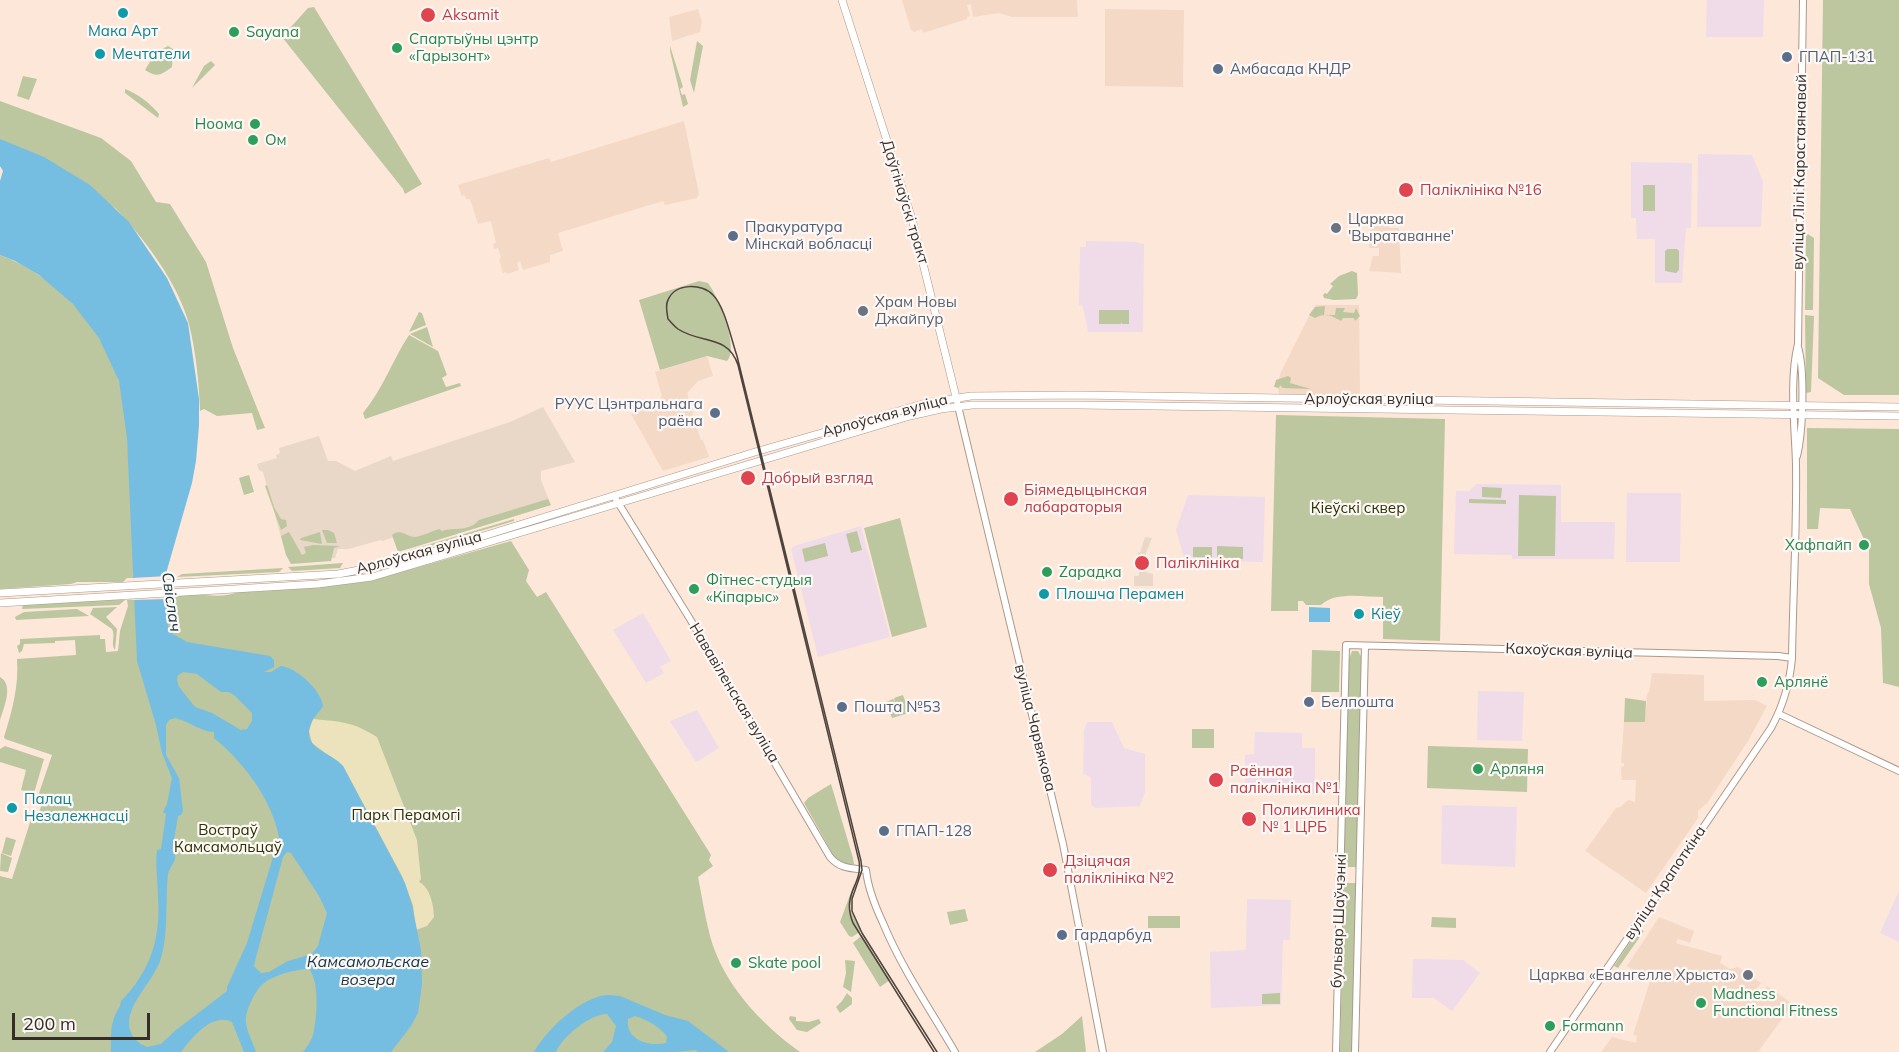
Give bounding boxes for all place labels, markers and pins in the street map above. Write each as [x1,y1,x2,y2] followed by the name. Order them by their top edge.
[116,6,130,20] marker: Мака Арт
[419,6,437,24] marker: Aksamit
[442,6,499,24] place label: Aksamit
[88,22,158,40] place label: Мака Арт
[246,23,299,41] place label: Sayana
[227,25,241,39] marker: Sayana
[409,30,539,65] place label: Спартыўны цэнтр «Гарызонт»
[390,41,404,55] marker: Спартыўны цэнтр «Гарызонт»
[112,45,190,63] place label: Мечтатели
[93,47,107,61] marker: Мечтатели
[1799,48,1875,66] place label: ГПАП-131
[1780,50,1794,64] marker: ГПАП-131
[1230,60,1351,78] place label: Амбасада КНДР
[1211,62,1225,76] marker: Амбасада КНДР
[195,115,243,133] place label: Ноома
[248,117,262,131] marker: Ноома
[265,131,287,149] place label: Ом
[246,133,260,147] marker: Ом
[1397,181,1415,199] marker: Паліклініка №16
[1420,181,1542,199] place label: Паліклініка №16
[1348,210,1454,245] place label: Царква 'Выратаванне'
[745,218,872,253] place label: Пракуратура Мінскай вобласці
[1329,221,1343,235] marker: Царква 'Выратаванне'
[726,229,740,243] marker: Пракуратура Мінскай вобласці
[875,293,957,328] place label: Храм Новы Джайпур
[856,304,870,318] marker: Храм Новы Джайпур
[555,395,703,430] place label: РУУС Цэнтральнага раёна
[708,406,722,420] marker: РУУС Цэнтральнага раёна
[739,469,757,487] marker: Добрый взгляд
[762,469,873,487] place label: Добрый взгляд
[1024,481,1147,516] place label: Біямедыцынская лабараторыя
[1002,490,1020,508] marker: Біямедыцынская лабараторыя
[1785,536,1852,554] place label: Хафпайп
[1857,538,1871,552] marker: Хафпайп
[1133,554,1151,572] marker: Паліклініка
[1156,554,1240,572] place label: Паліклініка
[1059,563,1122,581] place label: Zарадка
[1040,565,1054,579] marker: Zарадка
[706,571,812,606] place label: Фітнес-студыя «Кіпарыс»
[687,582,701,596] marker: Фітнес-студыя «Кіпарыс»
[1056,585,1184,603] place label: Плошча Перамен
[1037,587,1051,601] marker: Плошча Перамен
[1371,605,1401,623] place label: Кіеў
[1352,607,1366,621] marker: Кіеў
[1774,673,1828,691] place label: Арлянё
[1755,675,1769,689] marker: Арлянё
[1321,693,1394,711] place label: Белпошта
[1302,695,1316,709] marker: Белпошта
[854,698,941,716] place label: Пошта №53
[835,700,849,714] marker: Пошта №53
[1490,760,1544,778] place label: Арляня
[1230,762,1340,797] place label: Раённая паліклініка №1
[1471,762,1485,776] marker: Арляня
[1207,771,1225,789] marker: Раённая паліклініка №1
[24,790,128,825] place label: Палац Незалежнасці
[5,801,19,815] marker: Палац Незалежнасці
[1262,801,1361,836] place label: Поликлиника № 1 ЦРБ
[1240,810,1258,828] marker: Поликлиника № 1 ЦРБ
[896,822,972,840] place label: ГПАП-128
[877,824,891,838] marker: ГПАП-128
[1064,852,1174,887] place label: Дзіцячая паліклініка №2
[1041,861,1059,879] marker: Дзіцячая паліклініка №2
[1074,926,1152,944] place label: Гардарбуд
[1055,928,1069,942] marker: Гардарбуд
[748,954,821,972] place label: Skate pool
[729,956,743,970] marker: Skate pool
[1529,966,1736,984] place label: Царква «Евангелле Хрыста»
[1741,968,1755,982] marker: Царква «Евангелле Хрыста»
[1713,985,1838,1020] place label: Madness Functional Fitness
[1694,996,1708,1010] marker: Madness Functional Fitness
[1562,1017,1624,1035] place label: Formann
[1543,1019,1557,1033] marker: Formann

